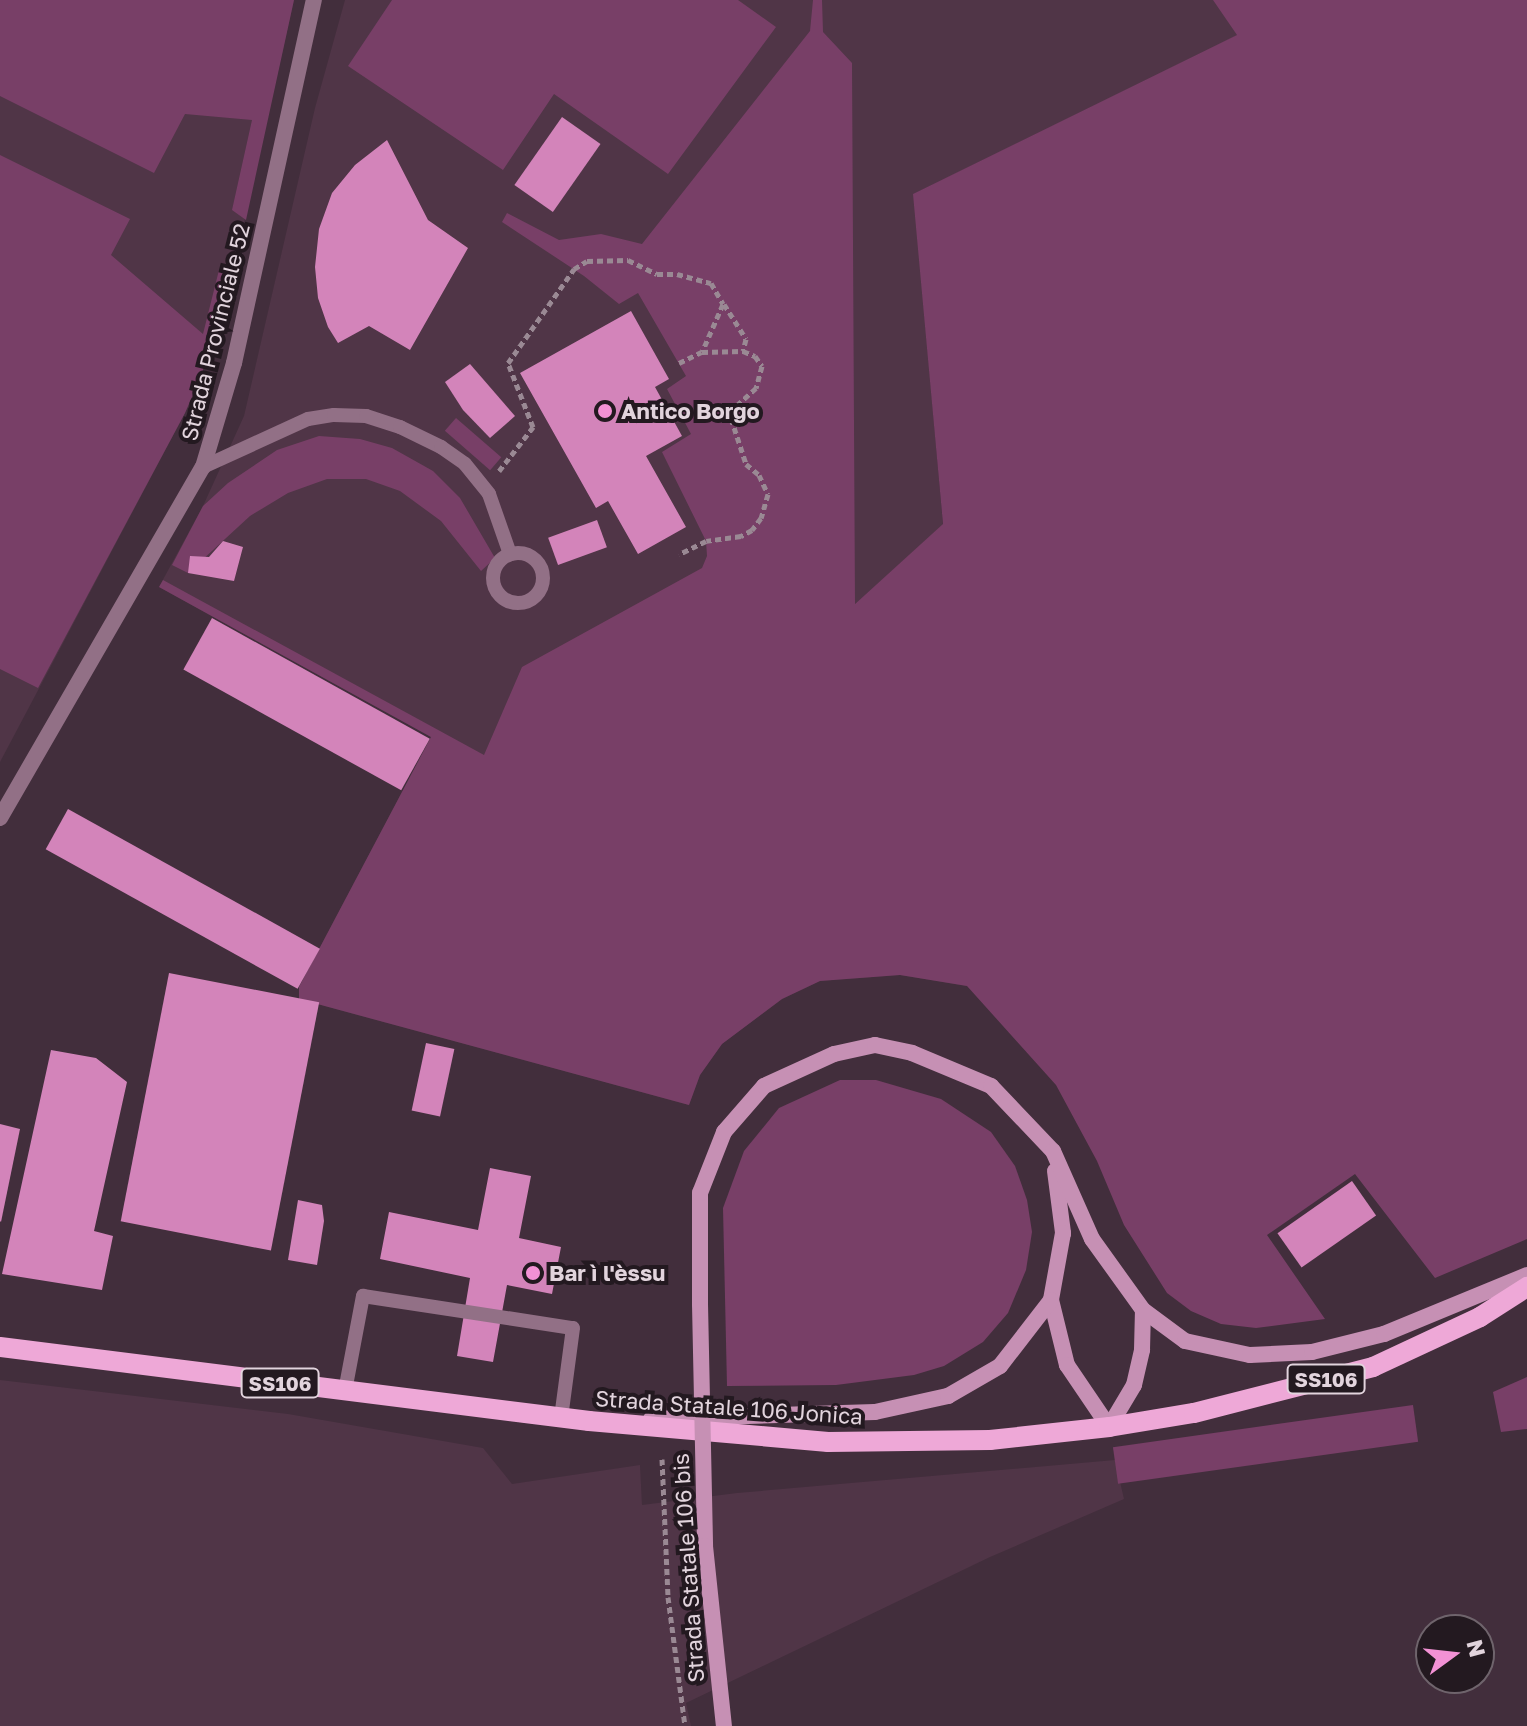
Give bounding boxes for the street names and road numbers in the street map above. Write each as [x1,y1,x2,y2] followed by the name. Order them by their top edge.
[175,221,255,443] street label: Strada Provinciale 52
[1286,1363,1366,1395] road number: SS106
[240,1367,320,1399] road number: SS106
[594,1384,864,1430] street label: Strada Statale 106 Jonica
[667,1452,709,1684] street label: Strada Statale 106 bis

